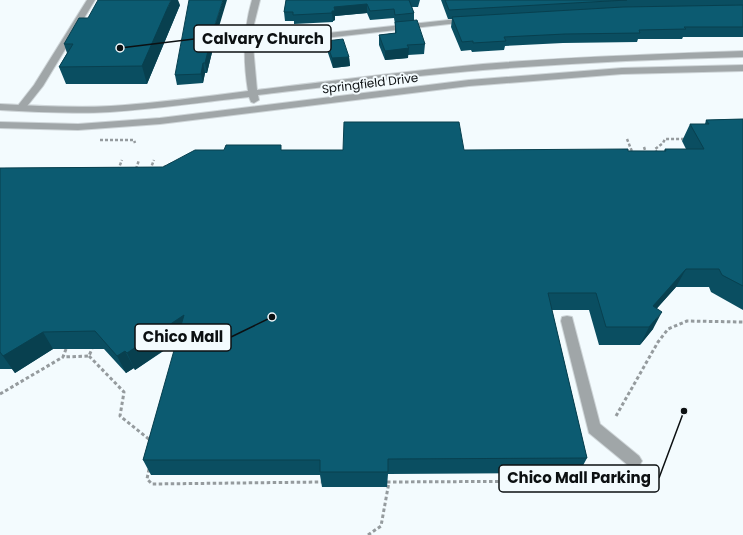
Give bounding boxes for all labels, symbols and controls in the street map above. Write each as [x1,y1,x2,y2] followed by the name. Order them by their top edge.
[194,25,331,52] callout: Calvary Church
[202,28,324,49] text: Calvary Church
[321,69,419,97] street label: Springfield Drive
[135,324,231,351] callout: Chico Mall
[143,326,223,347] text: Chico Mall
[499,465,659,492] callout: Chico Mall Parking
[507,467,651,488] text: Chico Mall Parking

